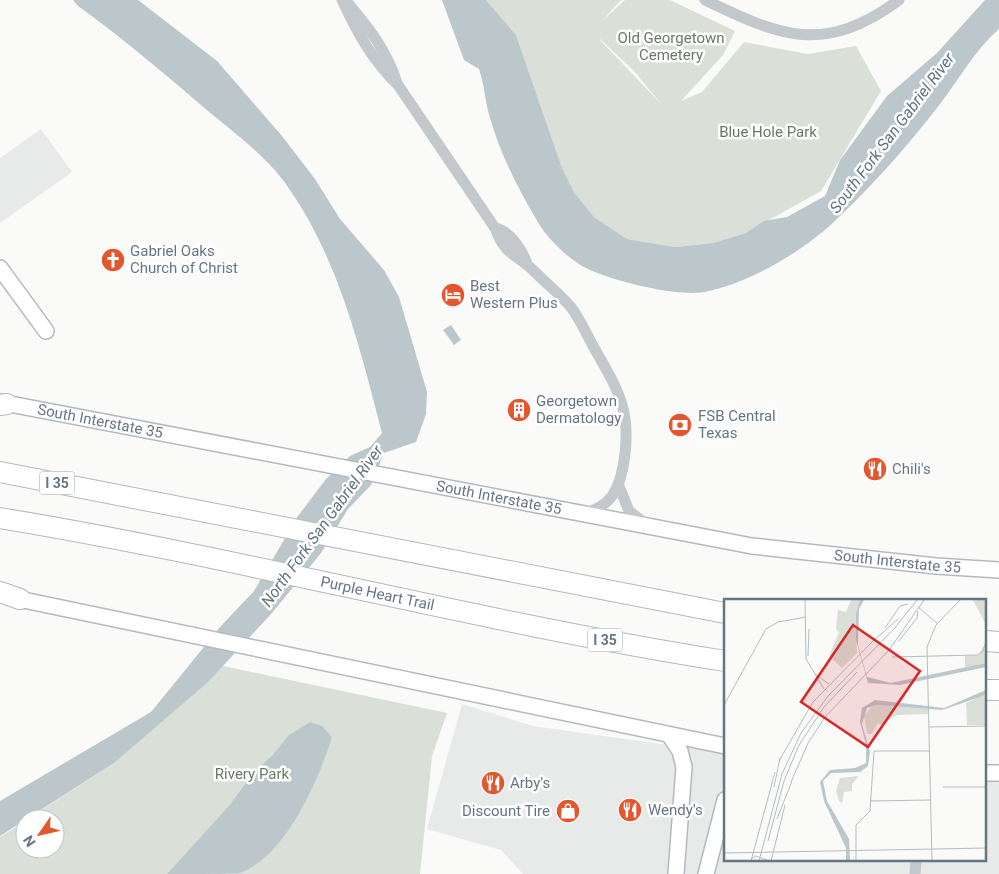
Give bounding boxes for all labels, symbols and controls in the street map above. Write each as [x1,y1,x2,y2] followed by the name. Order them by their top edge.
[617,29,725,64] park label: Old Georgetown Cemetery
[826,49,959,217] water label: South Fork San Gabriel River
[719,123,817,141] park label: Blue Hole Park
[130,242,238,277] place label: Gabriel Oaks Church of Christ
[100,247,126,273] church icon: Gabriel Oaks Church of Christ
[470,277,558,312] place label: Best Western Plus
[440,282,466,308] hotel icon: Best Western Plus
[536,392,621,427] place label: Georgetown Dermatology
[506,397,532,423] building icon: Georgetown Dermatology
[36,400,164,442] street label: South Interstate 35
[698,407,776,442] place label: FSB Central Texas
[667,412,693,438] bank icon: FSB Central Texas
[257,441,387,610] water label: North Fork San Gabriel River
[862,456,888,482] restaurant icon: Chili's
[892,460,931,478] place label: Chili's
[40,472,74,494] road number: I 35
[435,477,563,518] street label: South Interstate 35
[833,546,961,577] street label: South Interstate 35
[319,572,436,614] street label: Purple Heart Trail
[724,599,986,862] inset map
[588,628,622,652] road number: I 35
[215,765,290,783] park label: Rivery Park
[480,770,506,796] restaurant icon: Arby's
[510,774,550,792] place label: Arby's
[617,797,643,823] restaurant icon: Wendy's
[555,798,581,824] shop icon: Discount Tire
[648,801,703,819] place label: Wendy's
[462,802,550,820] place label: Discount Tire
[15,809,65,859] north arrow
[20,833,39,850] text: N

